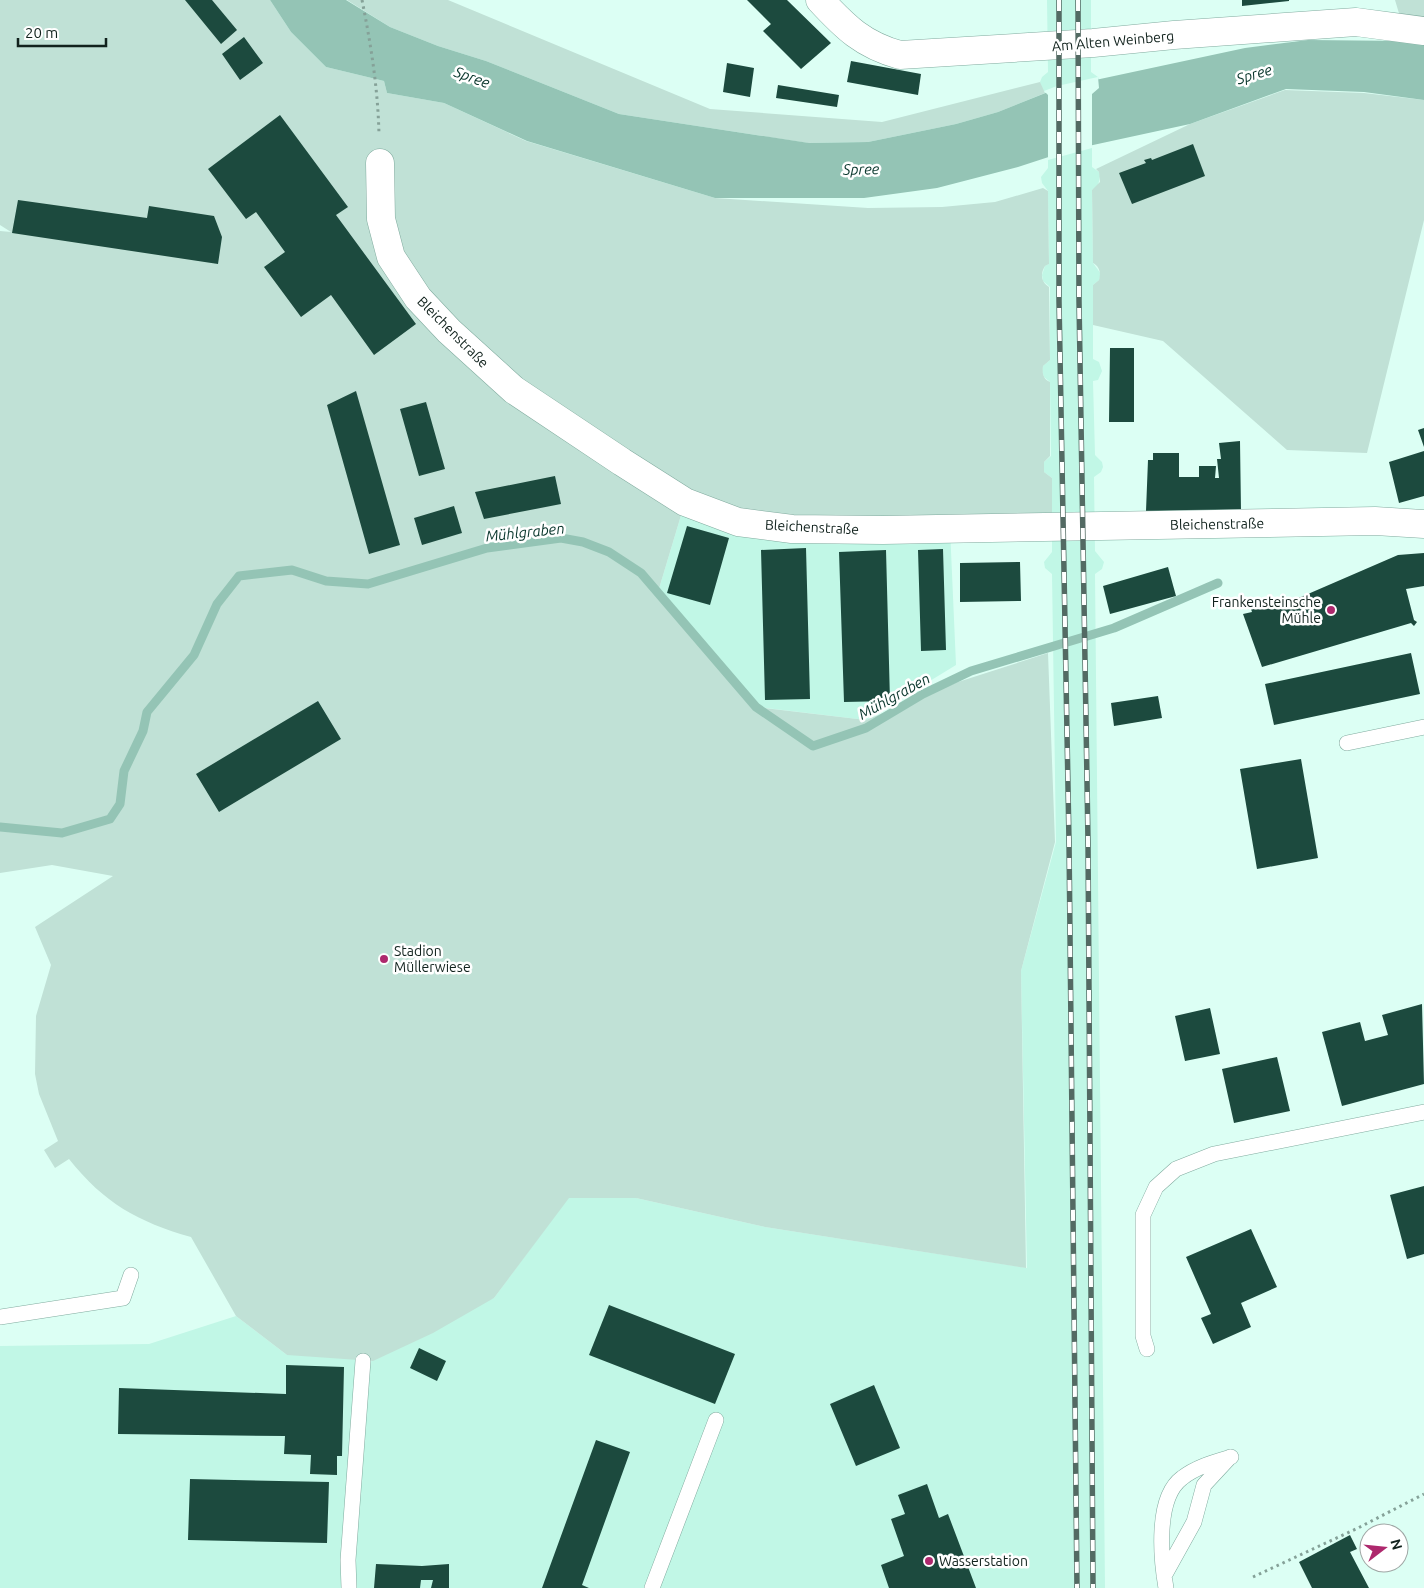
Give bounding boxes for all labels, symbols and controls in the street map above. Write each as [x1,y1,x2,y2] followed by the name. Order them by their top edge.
[18,15,105,47] scale bar
[25,24,58,41] text: 20 m
[1051,28,1175,54] street label: Am Alten Weinberg
[1233,60,1274,88] water label: Spree
[451,62,492,91] water label: Spree
[842,160,880,178] water label: Spree
[414,293,492,371] street label: Bleichenstraße
[1170,515,1264,533] street label: Bleichenstraße
[765,517,859,537] street label: Bleichenstraße
[485,519,565,545] water label: Mühlgraben
[1212,594,1321,626] place label: Frankensteinsche Mühle
[1325,604,1337,616] marker: Frankensteinsche Mühle
[855,669,933,723] water label: Mühlgraben
[394,943,471,975] place label: Stadion Müllerwiese
[378,953,390,965] marker: Stadion Müllerwiese
[1359,1523,1409,1573] north arrow
[1387,1537,1406,1552] text: N
[939,1553,1028,1569] place label: Wasserstation
[923,1555,935,1567] marker: Wasserstation

